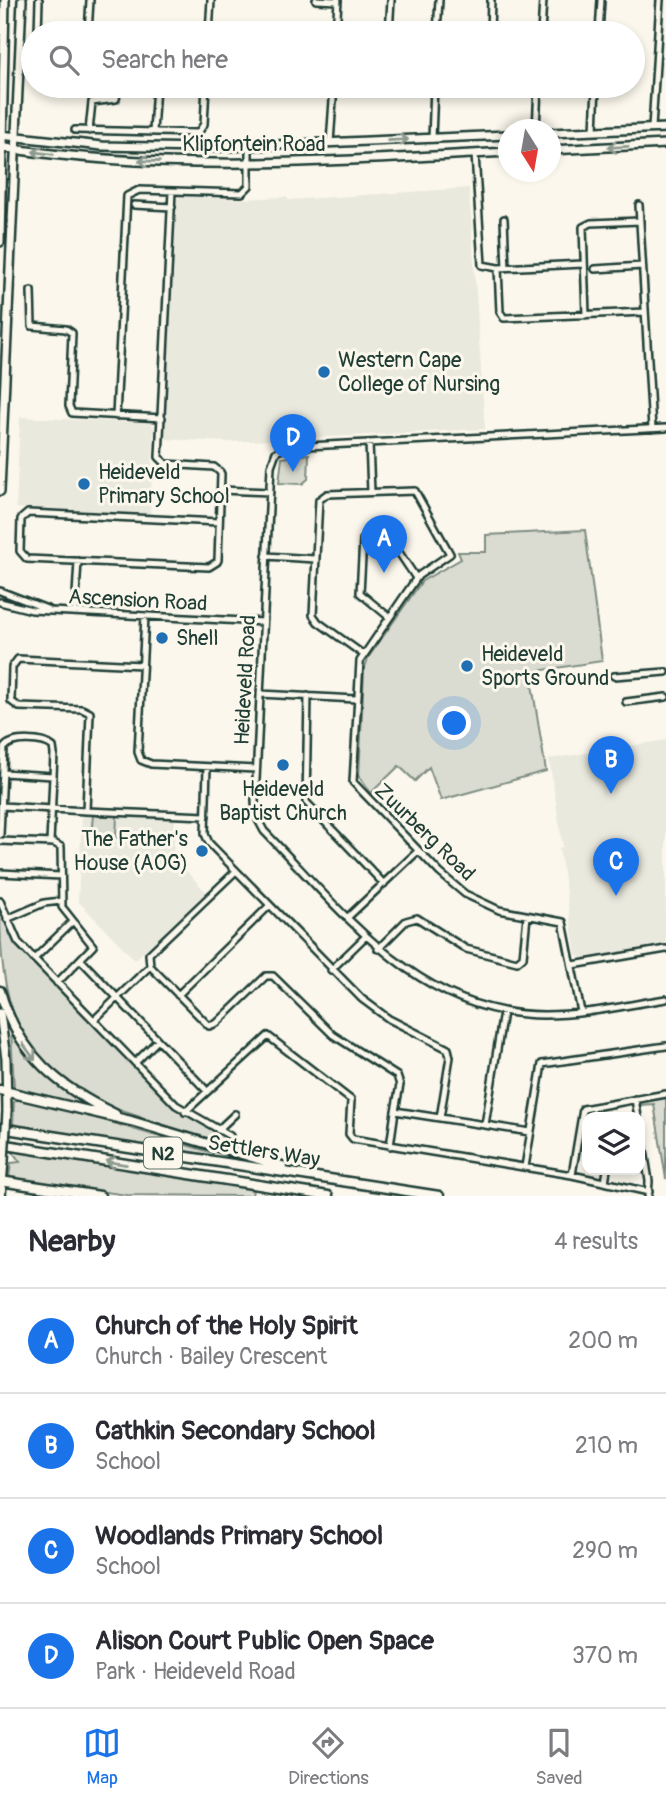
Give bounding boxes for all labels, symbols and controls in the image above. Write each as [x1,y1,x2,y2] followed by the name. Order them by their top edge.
[21,21,645,98] search box
[45,41,83,79] icon: search
[101,44,228,76] text: Search here
[498,119,561,182] north arrow
[182,131,326,158] street label: Klipfontein Road
[387,133,409,146] one-way arrow
[607,140,630,153] one-way arrow
[32,147,54,160] one-way arrow
[138,154,161,167] one-way arrow
[338,347,500,398] place label: Western Cape College of Nursing
[316,364,332,380] marker: Western Cape College of Nursing
[270,414,316,472] pin: D
[98,459,230,510] place label: Heideveld Primary School
[76,476,92,492] marker: Heideveld Primary School
[361,515,407,573] pin: A
[68,583,208,618] street label: Ascension Road
[229,614,262,746] street label: Heideveld Road
[176,625,218,652] place label: Shell
[154,630,170,646] marker: Shell
[481,641,609,692] place label: Heideveld Sports Ground
[459,658,475,674] marker: Heideveld Sports Ground
[437,706,471,740] your location
[588,736,634,794] pin: B
[275,757,291,773] marker: Heideveld Baptist Church
[219,776,347,827] place label: Heideveld Baptist Church
[369,778,481,887] street label: Zuurberg Road
[74,826,189,877] place label: The Father's House (AOG)
[593,838,639,896] pin: C
[194,843,210,859] marker: The Father's House (AOG)
[22,1042,36,1061] one-way arrow
[582,1112,645,1175] map controls
[582,1112,645,1175] button: layers
[206,1129,322,1174] street label: Settlers Way
[144,1138,182,1168] road number: N2
[105,1156,127,1169] one-way arrow
[28,1223,115,1260] text: Nearby
[554,1227,638,1256] text: 4 results
[95,1310,358,1342] text: Church of the Holy Spirit
[44,1326,58,1355] text: A
[568,1326,638,1355] text: 200 m
[95,1342,327,1371] text: Church · Bailey Crescent
[95,1415,376,1447] text: Cathkin Secondary School
[44,1431,58,1460] text: B
[575,1431,638,1460] text: 210 m
[95,1447,161,1476] text: School
[95,1520,383,1552] text: Woodlands Primary School
[44,1536,58,1565] text: C
[572,1536,638,1565] text: 290 m
[95,1552,161,1581] text: School
[95,1625,434,1657] text: Alison Court Public Open Space
[44,1641,58,1670] text: D
[572,1641,638,1670] text: 370 m
[95,1657,296,1686] text: Park · Heideveld Road
[83,1724,121,1790] tab: Map
[288,1724,369,1790] tab: Directions
[535,1724,583,1790] tab: Saved

